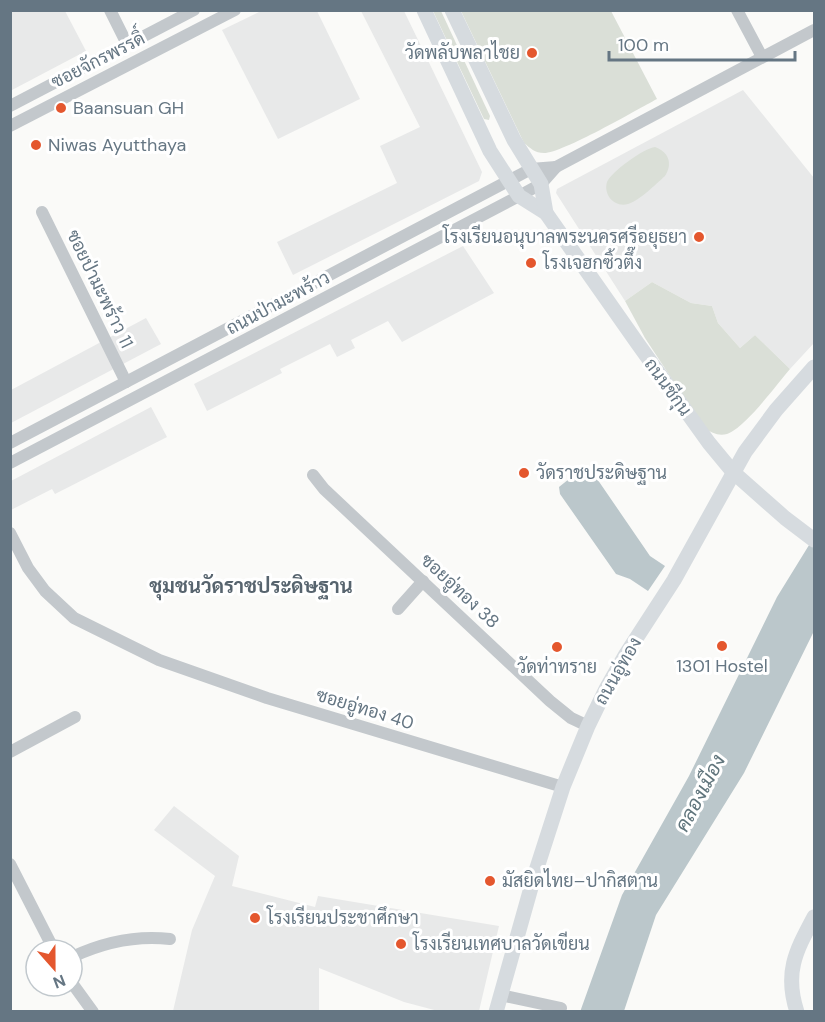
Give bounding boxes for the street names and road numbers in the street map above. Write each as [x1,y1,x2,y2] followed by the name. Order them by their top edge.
[45,22,149,94] street label: ซอยจักรพรรดิ์
[61,226,139,352] street label: ซอยป่ามะพร้าว 11
[222,266,334,340] street label: ถนนป่ามะพร้าว
[639,353,698,421] street label: ถนนชีกุน
[415,548,505,634] street label: ซอยอู่ทอง 38
[589,633,648,710] street label: ถนนอู่ทอง
[313,683,417,736] street label: ซอยอู่ทอง 40

